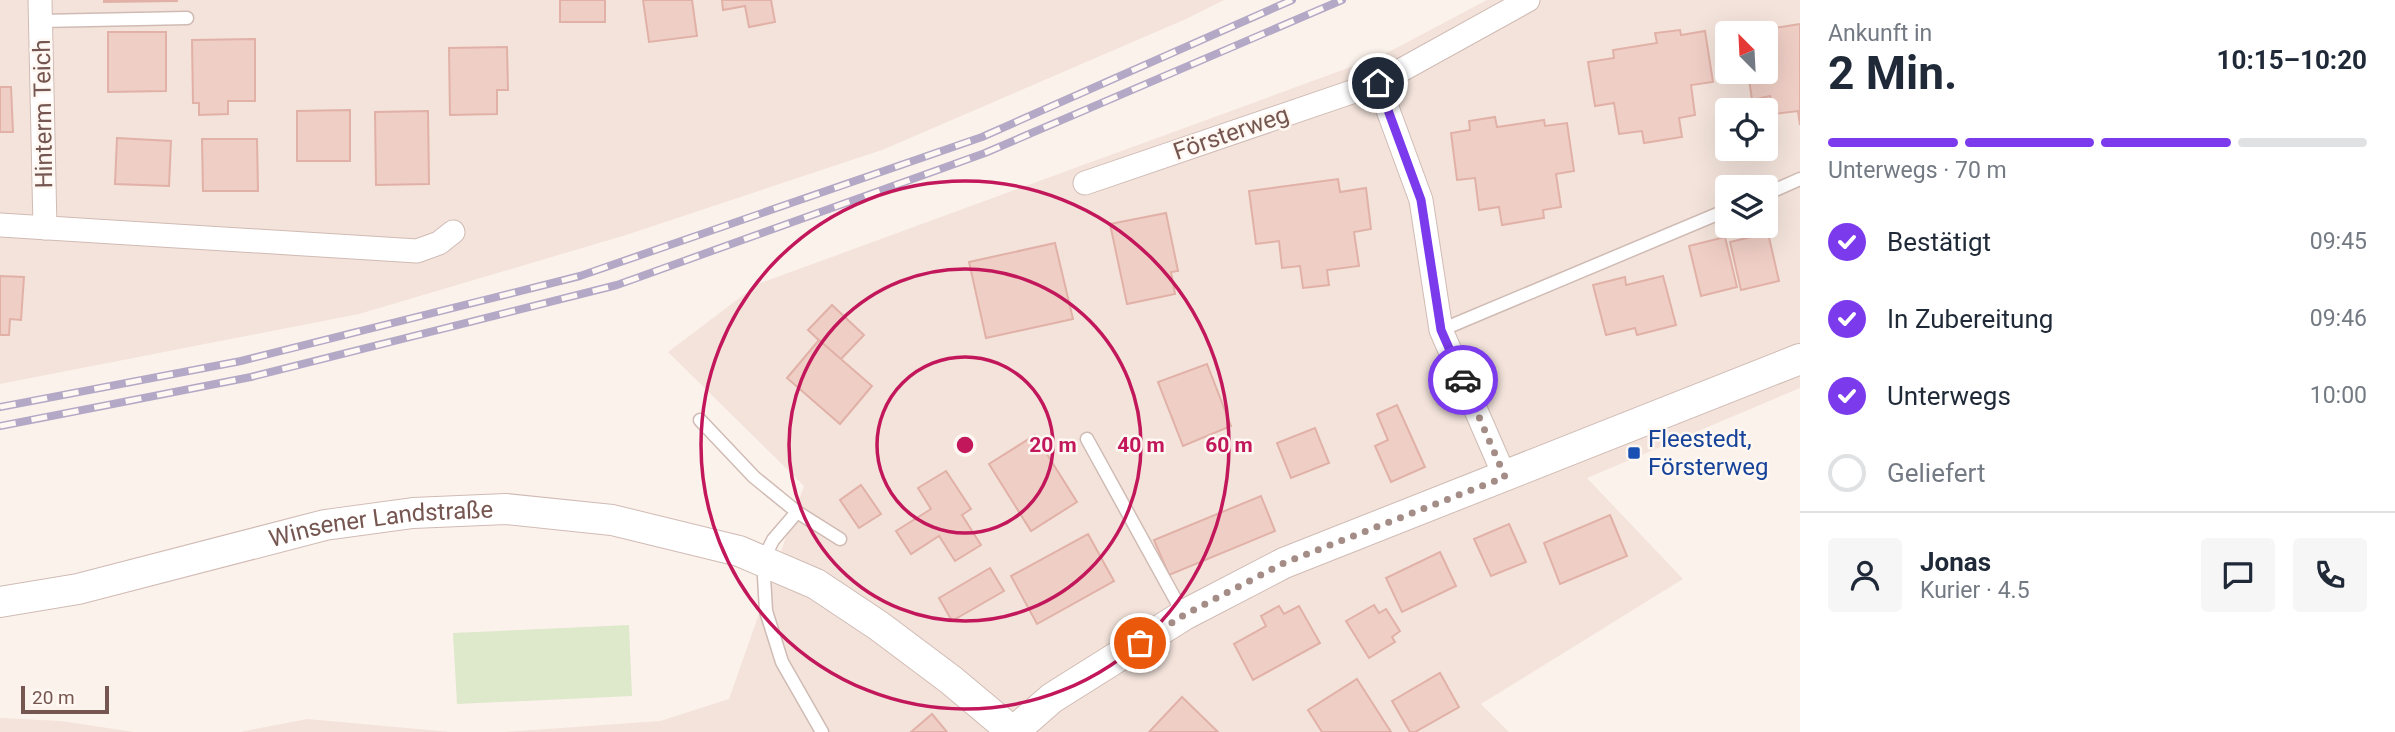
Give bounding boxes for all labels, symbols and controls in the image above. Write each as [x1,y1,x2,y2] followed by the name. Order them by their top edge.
[1828,20,1932,47] text: Ankunft in
[1715,21,1778,84] north arrow
[1715,21,1778,238] map controls
[28,39,58,189] street label: Hinterm Teich
[2217,45,2367,75] text: 10:15–10:20
[1828,46,1957,100] text: 2 Min.
[1348,53,1408,113] pin
[1359,64,1397,102] icon: home
[1715,98,1778,161] button: locate
[1170,100,1292,166] street label: Försterweg
[1828,157,2007,184] text: Unterwegs · 70 m
[1715,175,1778,238] button: layers
[1828,223,1866,261] icon: check
[1887,227,1991,257] text: Bestätigt
[2310,228,2367,255] text: 09:45
[1828,300,1866,338] icon: check
[1887,304,2053,334] text: In Zubereitung
[2310,305,2367,332] text: 09:46
[1428,345,1498,415] courier
[1444,361,1482,399] icon: car
[1828,377,1866,415] icon: check
[1887,381,2011,411] text: Unterwegs
[2310,382,2367,409] text: 10:00
[1648,425,1768,481] place label: Fleestedt, Försterweg
[953,433,977,457] centre of rings
[1029,433,1077,457] text: 20 m
[1117,433,1165,457] text: 40 m
[1205,433,1253,457] text: 60 m
[1626,445,1642,461] marker: Fleestedt, Försterweg
[1887,458,1985,488] text: Geliefert
[266,496,494,553] street label: Winsener Landstraße
[1828,538,1902,612] button: person
[2201,538,2275,612] button: chat
[2293,538,2367,612] button: phone
[1920,547,1991,577] text: Jonas
[1920,577,2030,604] text: Kurier · 4.5
[1110,613,1170,673] pin
[1121,624,1159,662] icon: bag
[21,683,108,715] scale bar
[32,686,75,709] text: 20 m

